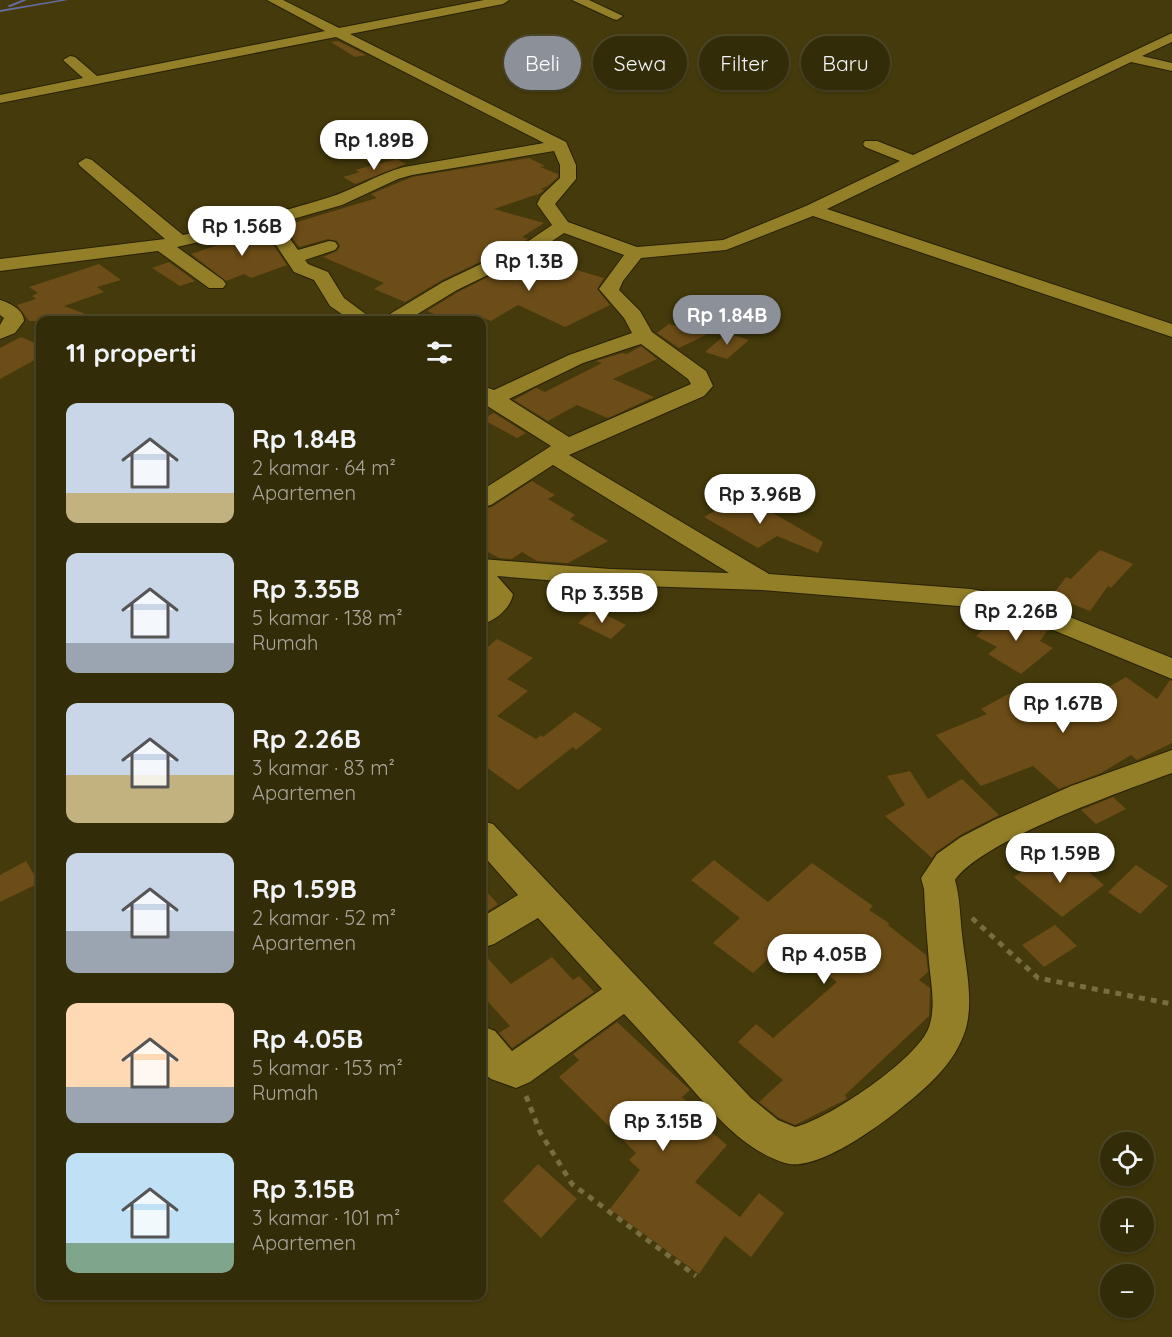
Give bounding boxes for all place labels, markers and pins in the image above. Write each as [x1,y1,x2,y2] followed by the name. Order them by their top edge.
[312,120,436,171] pin: Rp 1.89B
[180,206,304,257] pin: Rp 1.56B
[474,241,584,292] pin: Rp 1.3B
[665,295,789,346] pin: Rp 1.84B
[698,474,822,525] pin: Rp 3.96B
[540,573,664,624] pin: Rp 3.35B
[954,591,1078,642] pin: Rp 2.26B
[1001,683,1125,734] pin: Rp 1.67B
[998,833,1122,884] pin: Rp 1.59B
[762,934,886,985] pin: Rp 4.05B
[601,1101,725,1152] pin: Rp 3.15B

